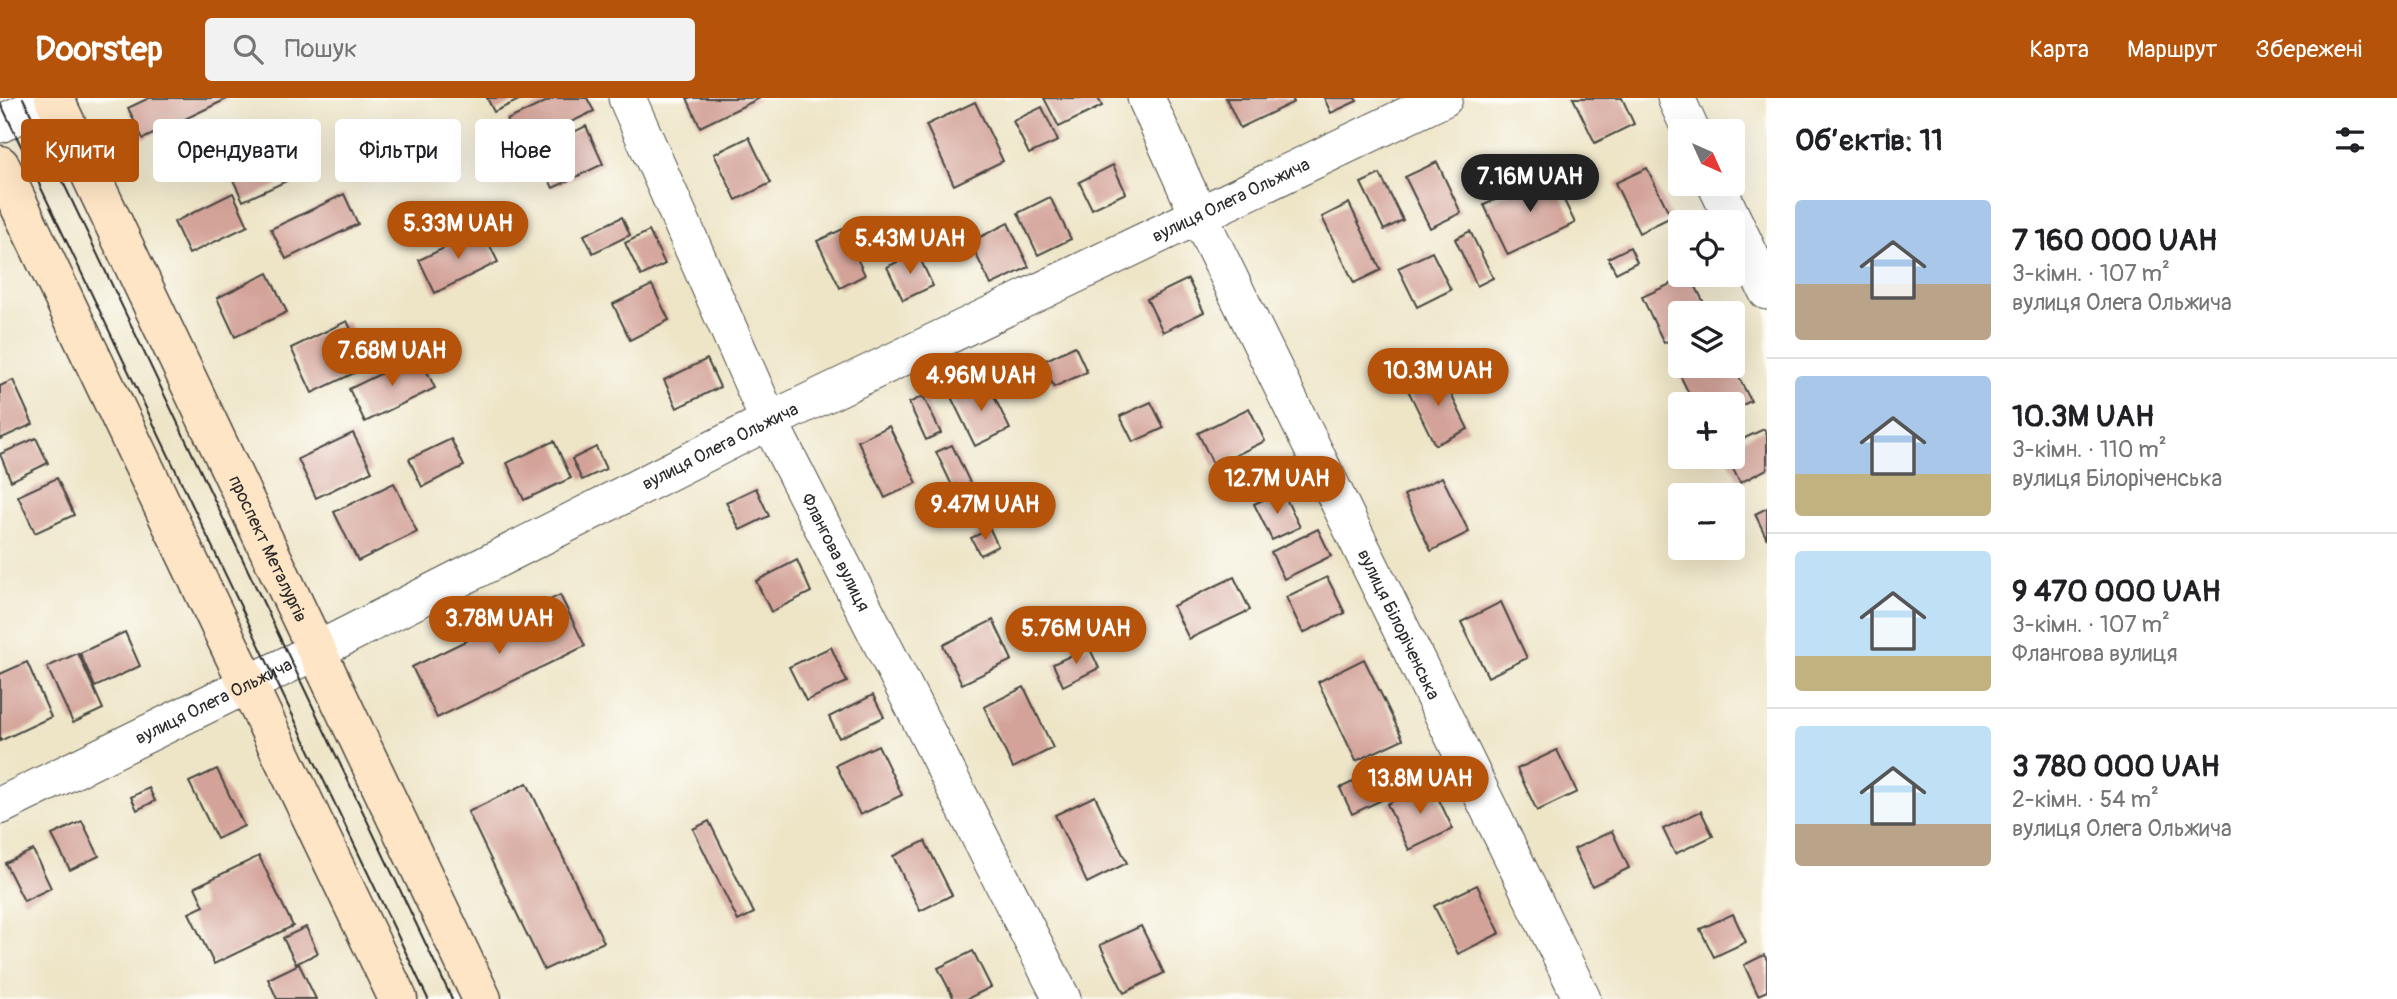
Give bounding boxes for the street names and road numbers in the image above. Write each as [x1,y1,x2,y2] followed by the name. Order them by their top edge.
[1148,153,1314,248] street label: вулиця Олега Ольжича
[638,398,802,496] street label: вулиця Олега Ольжича
[223,472,312,626] street label: проспект Металургів
[796,489,875,616] street label: Флангова вулиця
[1352,546,1445,704] street label: вулиця Білоріченська
[132,653,296,750] street label: вулиця Олега Ольжича

